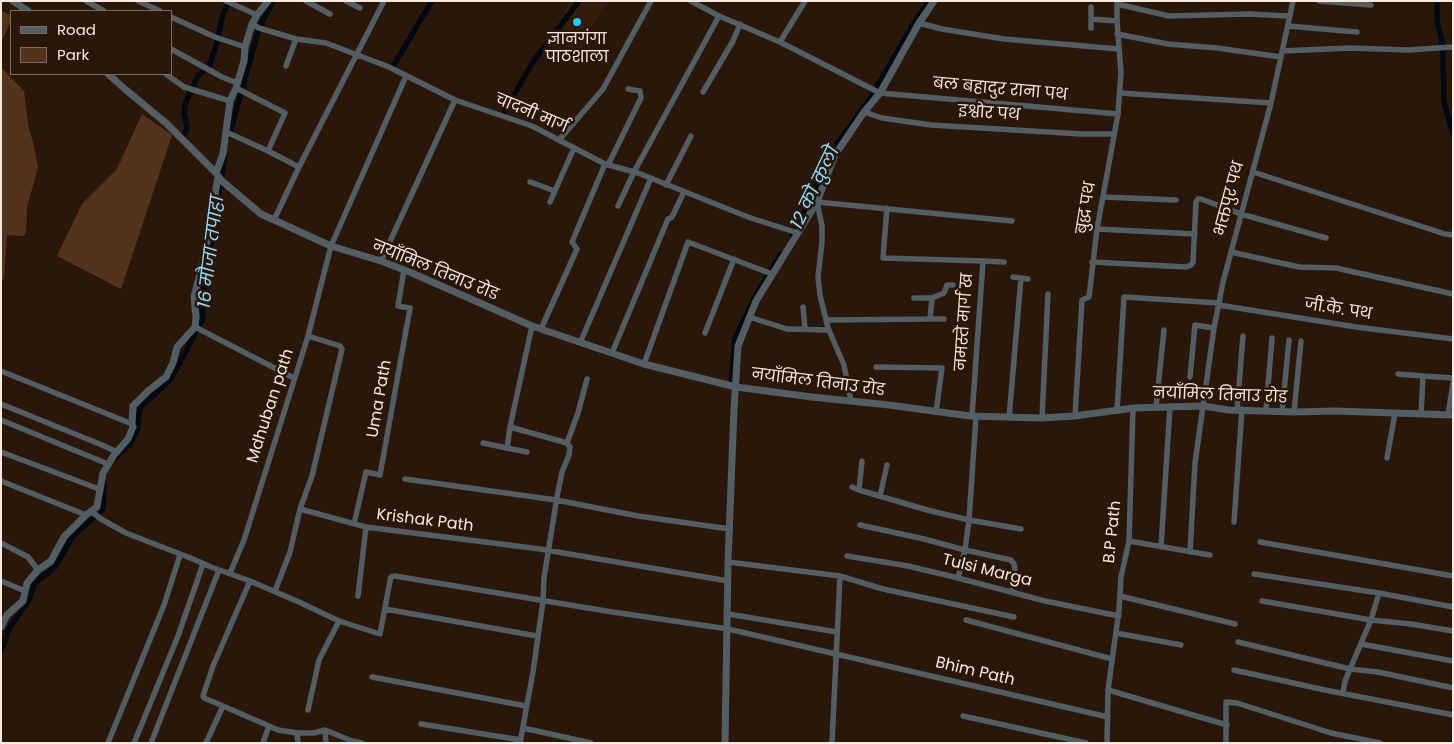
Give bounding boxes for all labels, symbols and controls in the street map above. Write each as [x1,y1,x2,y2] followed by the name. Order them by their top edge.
[10,10,172,75] legend
[571,16,583,28] marker: ज्ञानगंगा पाठशाला
[57,19,96,40] text: Road
[546,30,608,68] place label: ज्ञानगंगा पाठशाला
[57,44,89,65] text: Park
[932,75,1068,105] street label: बल बहादुर राना पथ
[492,90,570,138] street label: चादनी मार्ग
[957,102,1021,126] street label: इश्वोर पथ
[787,143,845,233] water label: १२ को कुलो
[1211,160,1249,238] street label: भक्तपुर पथ
[1073,181,1101,235] street label: बुद्ध पथ
[194,194,230,310] water label: १६ मौजा तपाहा
[369,237,501,305] street label: नयाँमिल तिनाउ रोड
[952,273,978,371] street label: नमस्ते मार्ग ख
[1303,295,1373,325] street label: जी.के. पथ
[243,346,299,466] street label: Mdhuban path
[364,359,396,439] street label: Uma Path
[750,365,886,401] street label: नयाँमिल तिनाउ रोड
[1153,384,1287,408] street label: नयाँमिल तिनाउ रोड
[1100,500,1126,564] street label: B.P Path
[375,506,475,536] street label: Krishak Path
[940,551,1034,591] street label: Tulsi Marga
[933,654,1017,690] street label: Bhim Path

